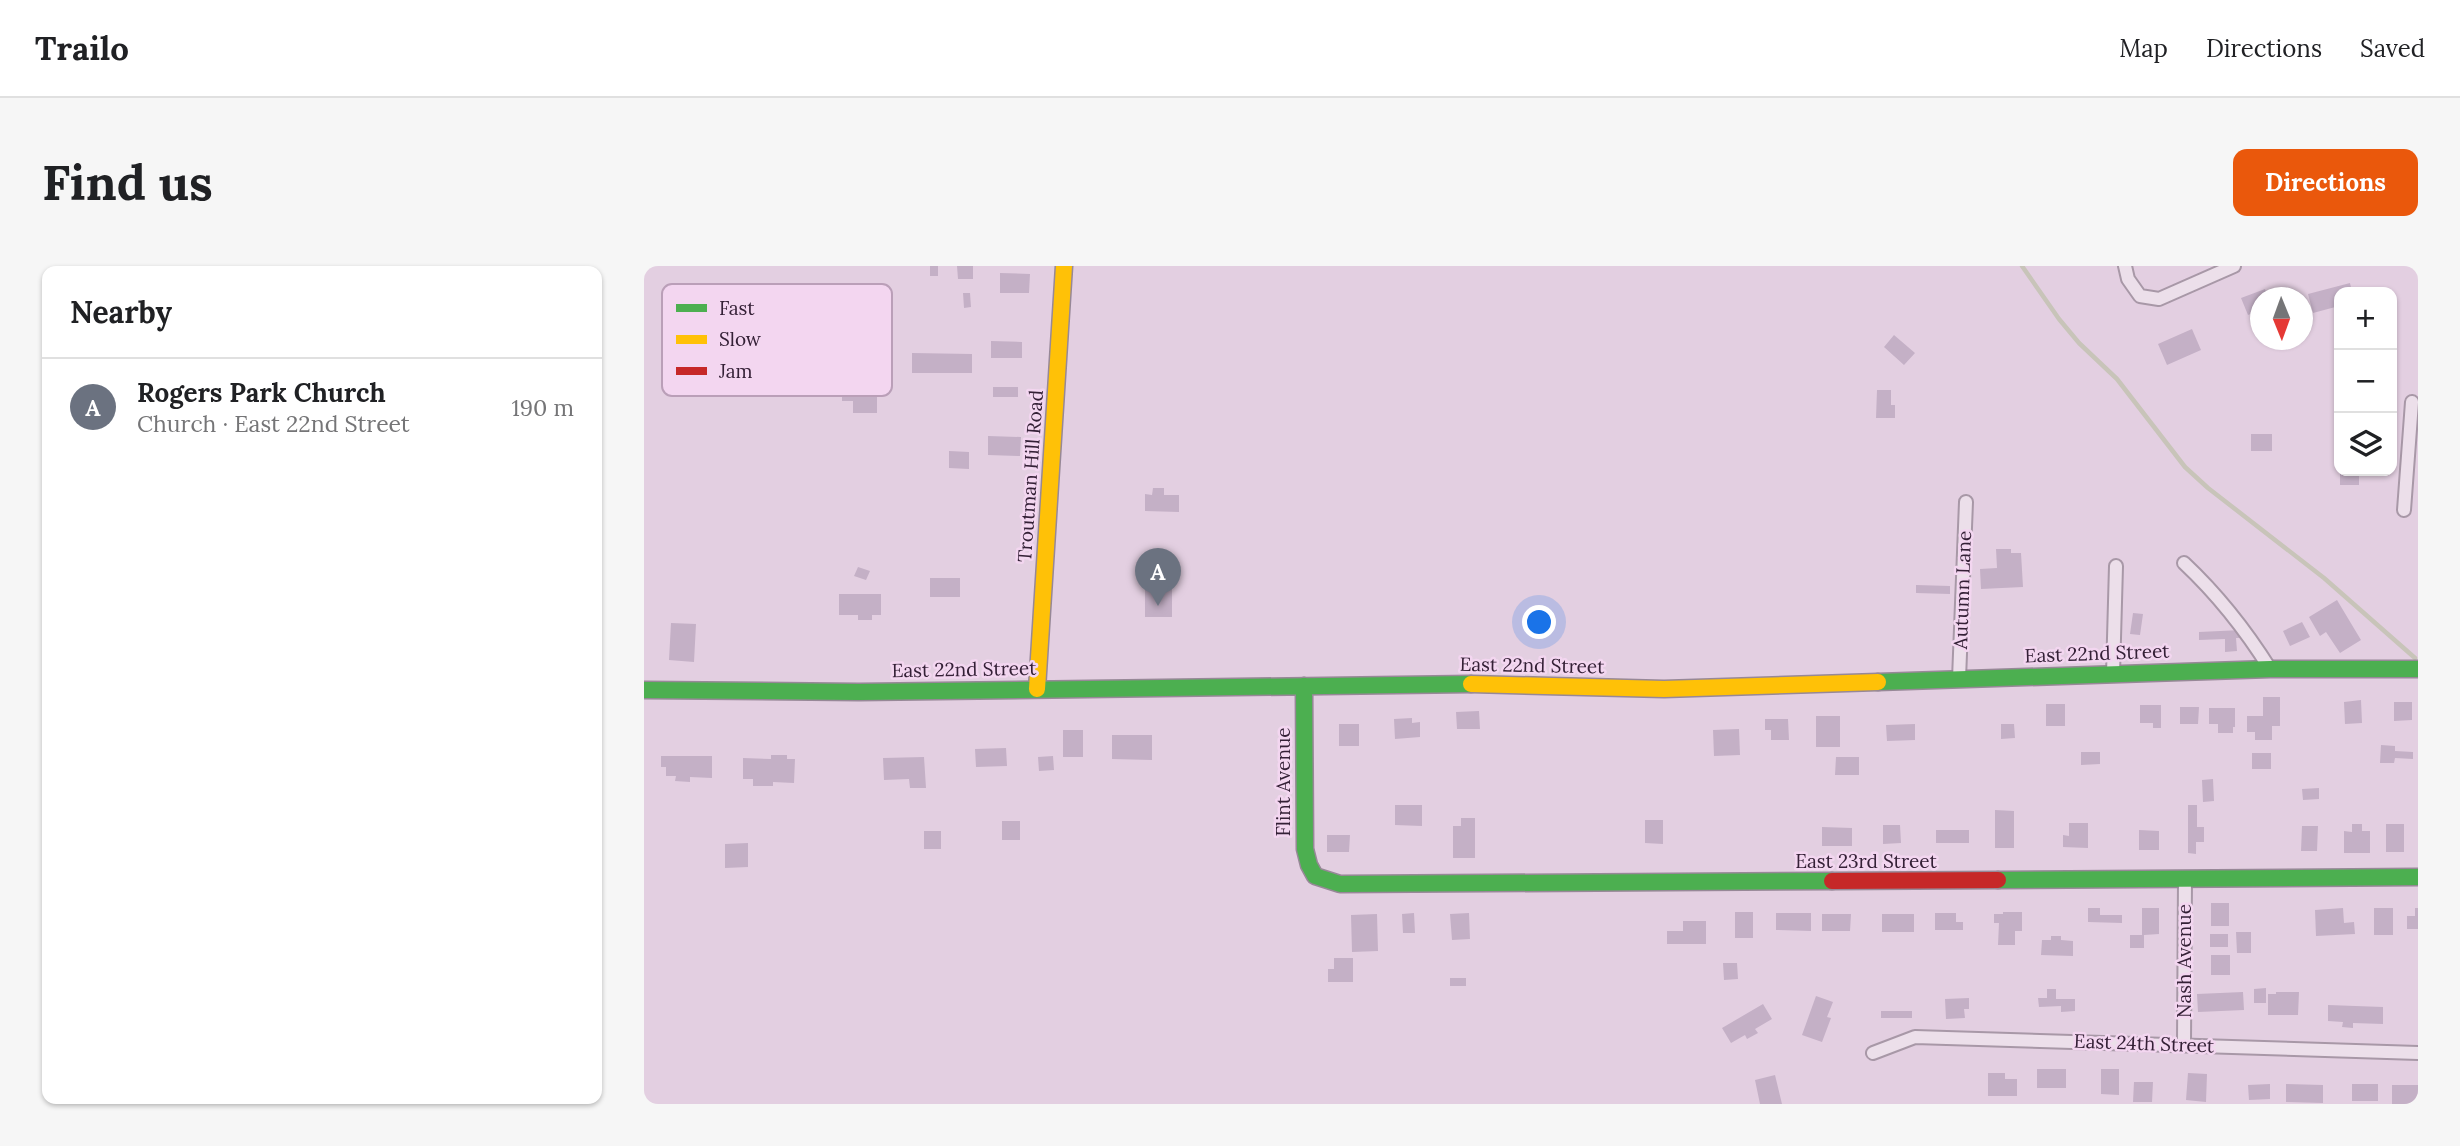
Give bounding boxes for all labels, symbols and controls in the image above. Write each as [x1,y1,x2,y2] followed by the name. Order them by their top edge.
[35,27,129,69] text: Trailo
[2119,33,2168,64] text: Map
[2206,33,2322,64] text: Directions
[2360,33,2425,64] text: Saved
[2233,149,2418,216] button: Directions
[42,151,213,213] text: Find us
[662,284,892,396] legend
[2250,287,2313,350] north arrow
[2334,287,2397,476] map controls
[2334,287,2397,350] button: +
[70,293,172,331] text: Nearby
[719,296,755,320] text: Fast
[719,327,762,351] text: Slow
[2334,350,2397,413] button: −
[718,359,753,383] text: Jam
[137,376,386,409] text: Rogers Park Church
[1012,389,1048,563] street label: Troutman Hill Road
[85,393,101,422] text: A
[511,393,574,422] text: 190 m
[137,409,410,438] text: Church · East 22nd Street
[2334,413,2397,476] button: layers
[1948,530,1976,651] street label: Autumn Lane
[1135,548,1181,606] pin: A
[1522,605,1556,639] your location
[2024,638,2170,668] street label: East 22nd Street
[1459,652,1605,678] street label: East 22nd Street
[891,656,1037,682] street label: East 22nd Street
[1271,727,1295,837] street label: Flint Avenue
[1795,849,1937,873] street label: East 23rd Street
[2172,904,2196,1018] street label: Nash Avenue
[2073,1029,2215,1057] street label: East 24th Street

